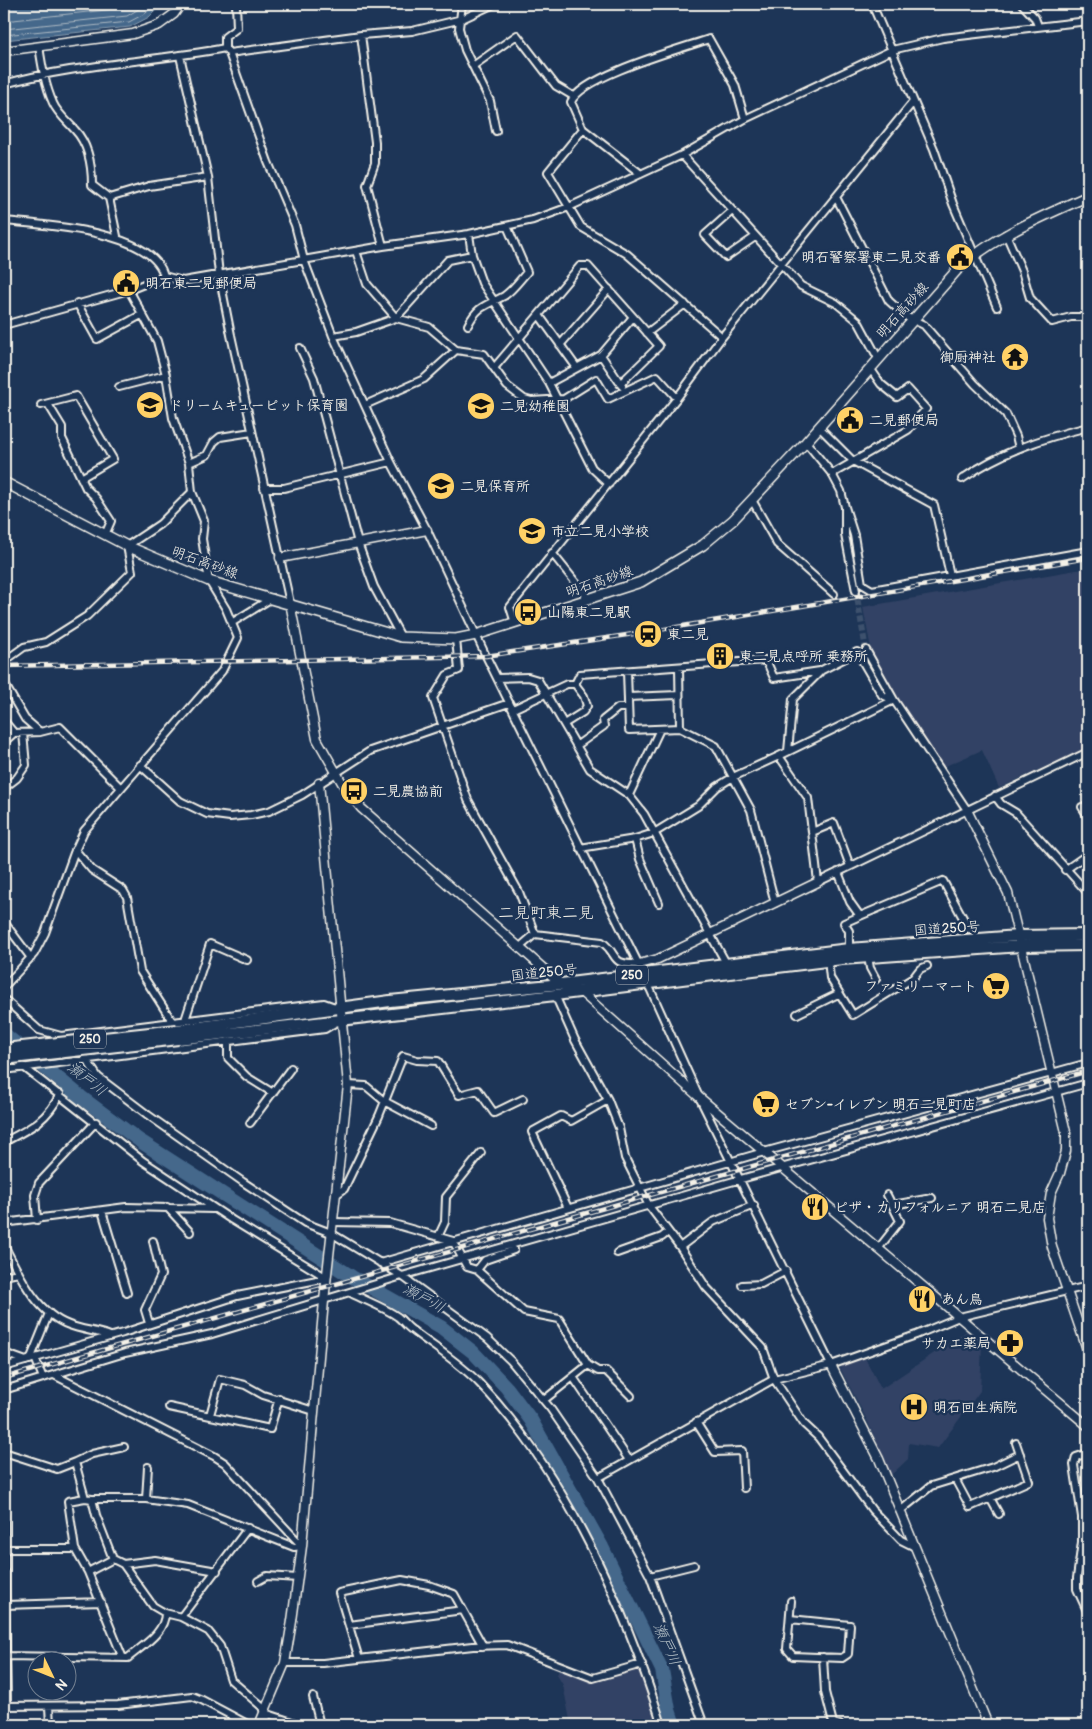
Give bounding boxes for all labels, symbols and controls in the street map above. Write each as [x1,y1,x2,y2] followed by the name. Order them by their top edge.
[945,242,975,272] public building icon: 明石警察署東二見交番
[801,249,941,266] place label: 明石警察署東二見交番
[111,268,141,298] public building icon: 明石東二見郵便局
[145,275,257,292] place label: 明石東二見郵便局
[873,279,932,342] street label: 明石高砂線
[1000,342,1030,372] temple icon: 御厨神社
[940,349,996,366] place label: 御厨神社
[135,390,165,420] school or university icon: ドリームキューピット保育園
[466,391,496,421] school or university icon: 二見幼稚園
[169,397,348,414] place label: ドリームキューピット保育園
[500,398,570,415] place label: 二見幼稚園
[835,405,865,435] public building icon: 二見郵便局
[869,412,939,429] place label: 二見郵便局
[426,471,456,501] school or university icon: 二見保育所
[460,478,530,495] place label: 二見保育所
[517,516,547,546] school or university icon: 市立二見小学校
[551,523,649,540] place label: 市立二見小学校
[169,543,241,582] street label: 明石高砂線
[563,562,635,601] street label: 明石高砂線
[513,597,543,627] bus stop icon: 山陽東二見駅
[547,604,631,621] place label: 山陽東二見駅
[633,619,663,649] station icon: 東二見
[667,626,709,643] place label: 東二見
[705,641,735,671] building icon: 東二見点呼所 乗務所
[739,648,868,665] place label: 東二見点呼所 乗務所
[339,776,369,806] bus stop icon: 二見農協前
[373,783,443,800] place label: 二見農協前
[498,903,594,923] district label: 二見町東二見
[913,918,981,939] street label: 国道250号
[510,961,578,984] street label: 国道250号
[616,966,648,984] road number: 250
[981,971,1011,1001] supermarket icon: ファミリーマート
[864,978,977,995] place label: ファミリーマート
[74,1030,106,1048] road number: 250
[63,1058,110,1101] water label: 瀬戸川
[751,1089,781,1119] supermarket icon: セブン-イレブン 明石二見町店
[785,1096,976,1113] place label: セブン-イレブン 明石二見町店
[800,1192,830,1222] restaurant icon: ピザ・カリフォルニア 明石二見店
[834,1199,1046,1216] place label: ピザ・カリフォルニア 明石二見店
[399,1279,448,1318] water label: 瀬戸川
[907,1284,937,1314] restaurant icon: あん鳥
[941,1291,983,1308] place label: あん鳥
[995,1328,1025,1358] pharmacy icon: サカエ薬局
[921,1335,991,1352] place label: サカエ薬局
[899,1392,929,1422] hospital icon: 明石回生病院
[933,1399,1017,1416] place label: 明石回生病院
[649,1620,684,1669] water label: 瀬戸川
[28,1652,78,1702] north arrow
[52,1675,71,1694] text: N

